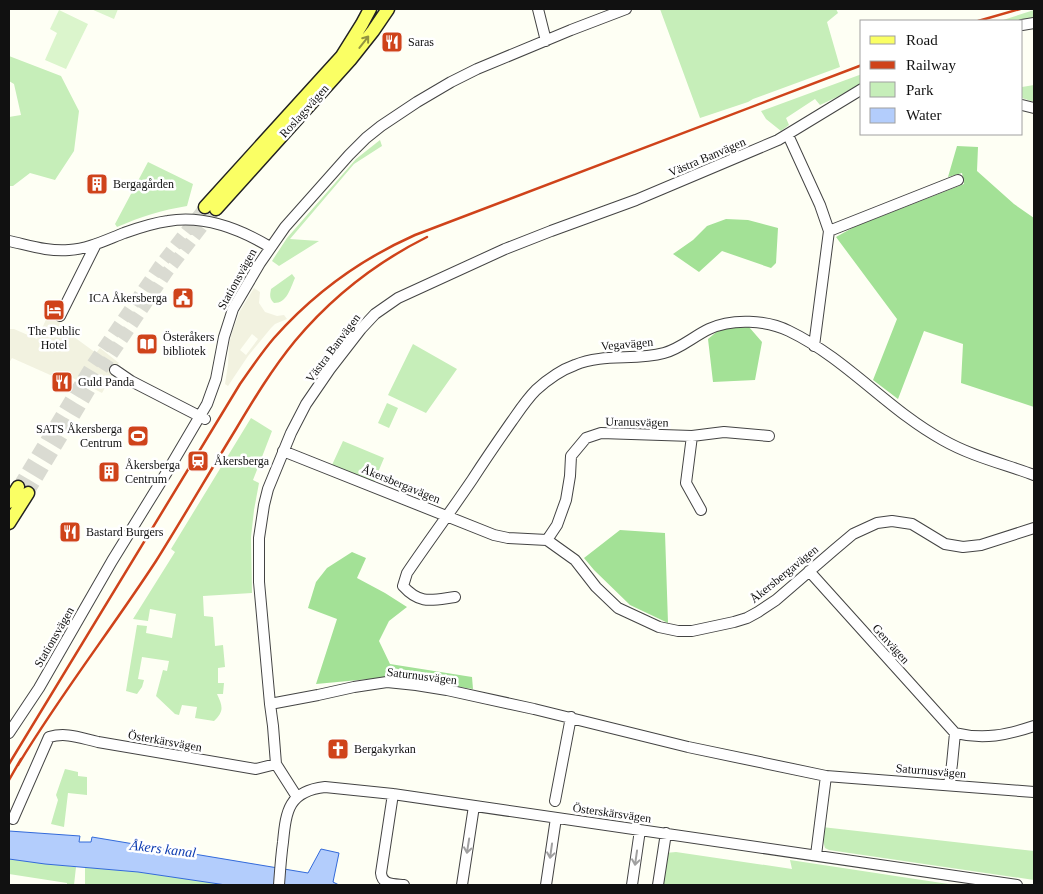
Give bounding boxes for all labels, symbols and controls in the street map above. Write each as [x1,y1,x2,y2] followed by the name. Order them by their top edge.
[860,20,1023,135] legend
[380,30,404,54] restaurant icon: Saras
[906,32,938,48] text: Road
[408,35,434,49] place label: Saras
[359,36,370,49] one-way arrow
[906,57,956,73] text: Railway
[276,82,332,140] street label: Roslagsvägen
[906,82,934,98] text: Park
[906,107,941,123] text: Water
[666,134,748,180] street label: Västra Banvägen
[85,172,109,196] building icon: Bergagården
[113,177,174,191] place label: Bergagården
[215,246,259,312] street label: Stationsvägen
[171,286,195,310] public building icon: ICA Åkersberga
[89,291,168,305] place label: ICA Åkersberga
[42,298,66,322] hotel icon: The Public Hotel
[303,311,363,385] street label: Västra Banvägen
[28,324,80,352] place label: The Public Hotel
[163,330,215,358] place label: Österåkers bibliotek
[135,332,159,356] library icon: Österåkers bibliotek
[600,335,654,353] street label: Vegavägen
[50,370,74,394] restaurant icon: Guld Panda
[78,375,135,389] place label: Guld Panda
[605,414,669,430] street label: Uranusvägen
[36,422,123,450] place label: SATS Åkersberga Centrum
[126,424,150,448] sports icon: SATS Åkersberga Centrum
[186,449,210,473] station icon: Åkersberga
[214,454,270,468] place label: Åkersberga
[125,458,181,486] place label: Åkersberga Centrum
[97,460,121,484] building icon: Åkersberga Centrum
[360,462,442,506] street label: Åkersbergavägen
[58,520,82,544] restaurant icon: Bastard Burgers
[86,525,164,539] place label: Bastard Burgers
[747,542,821,606] street label: Åkersbergavägen
[31,604,77,670] street label: Stationsvägen
[870,621,912,667] street label: Genvägen
[386,665,458,687] street label: Saturnusvägen
[127,728,203,754] street label: Österkärsvägen
[326,737,350,761] church icon: Bergakyrkan
[354,742,416,756] place label: Bergakyrkan
[895,761,967,781] street label: Saturnusvägen
[572,801,652,825] street label: Österskärsvägen
[128,837,197,861] water label: Åkers kanal
[463,837,473,853] one-way arrow
[546,843,556,859] one-way arrow
[631,849,641,865] one-way arrow

